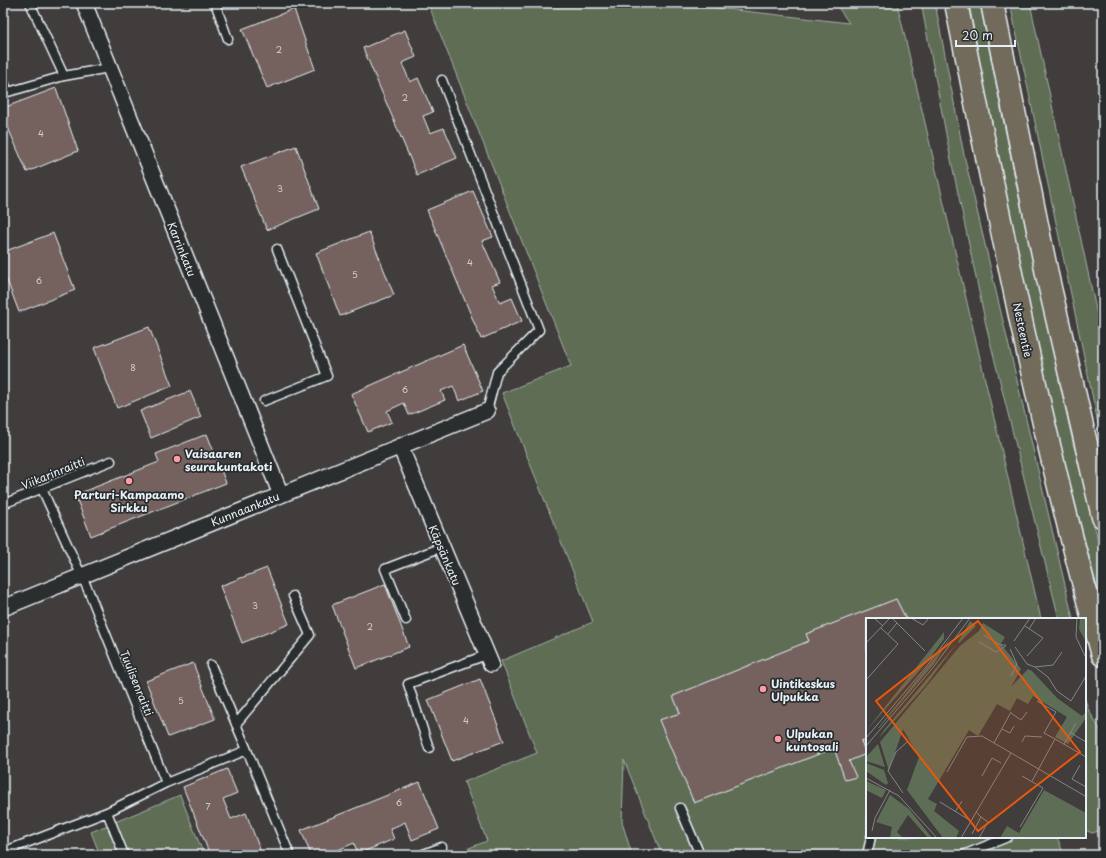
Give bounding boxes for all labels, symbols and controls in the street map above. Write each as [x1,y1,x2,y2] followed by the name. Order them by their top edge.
[956,22,1015,48] scale bar
[962,26,993,44] text: 20 m
[276,42,282,56] house number: 2
[402,90,408,104] house number: 2
[38,126,44,140] house number: 4
[277,181,283,195] house number: 3
[163,219,201,279] street label: Karrinkatu
[467,255,473,269] house number: 4
[352,267,358,281] house number: 5
[36,273,42,287] house number: 6
[1009,301,1037,359] street label: Nesteentie
[130,360,136,374] house number: 8
[402,382,408,396] house number: 6
[185,445,273,475] place label: Vaisaaren seurakuntakoti
[19,453,87,493] street label: Viikarinraitti
[172,454,182,464] marker: Vaisaaren seurakuntakoti
[124,476,134,486] marker: Parturi-Kampaamo Sirkku
[74,486,185,516] place label: Parturi-Kampaamo Sirkku
[208,488,282,530] street label: Kunnaankatu
[425,522,465,588] street label: Käpsänkatu
[252,598,258,612] house number: 3
[866,618,1086,838] inset map
[367,619,373,633] house number: 2
[116,648,158,718] street label: Tuulisenraitti
[771,675,835,705] place label: Uintikeskus Ulpukka
[758,684,768,694] marker: Uintikeskus Ulpukka
[178,693,184,707] house number: 5
[463,713,469,727] house number: 4
[786,725,838,755] place label: Ulpukan kuntosali
[773,734,783,744] marker: Ulpukan kuntosali
[396,795,402,809] house number: 6
[205,799,211,813] house number: 7

